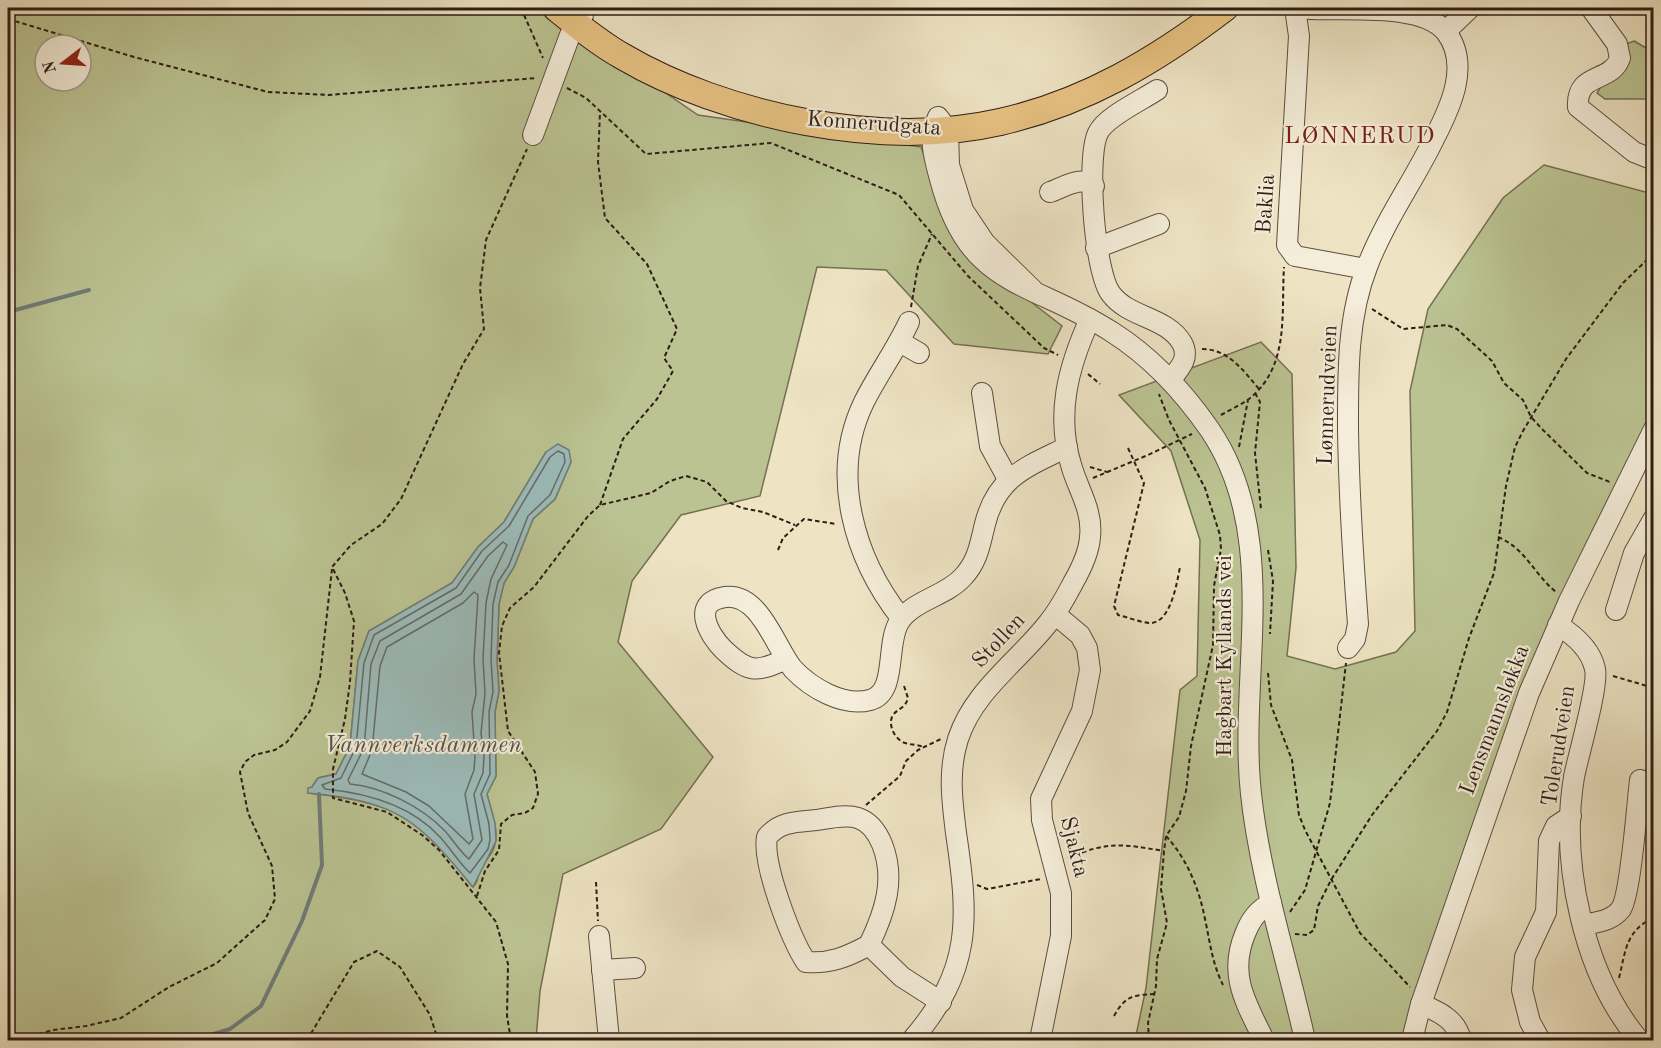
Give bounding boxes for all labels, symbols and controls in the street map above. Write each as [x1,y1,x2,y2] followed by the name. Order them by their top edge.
[33,33,93,93] north arrow
[41,58,60,75] text: N
[806,108,942,140] street label: Konnerudgata
[1284,125,1436,149] district label: LØNNERUD
[1253,173,1279,235] street label: Baklia
[1315,324,1341,466] street label: Lønnerudveien
[1214,555,1236,757] street label: Hagbart Kyllands vei
[968,609,1030,673] street label: Stollen
[1456,642,1534,798] street label: Lensmannsløkka
[1539,684,1579,808] street label: Tolerudveien
[324,734,522,758] water label: Vannverksdammen
[1056,814,1092,880] street label: Sjakta

